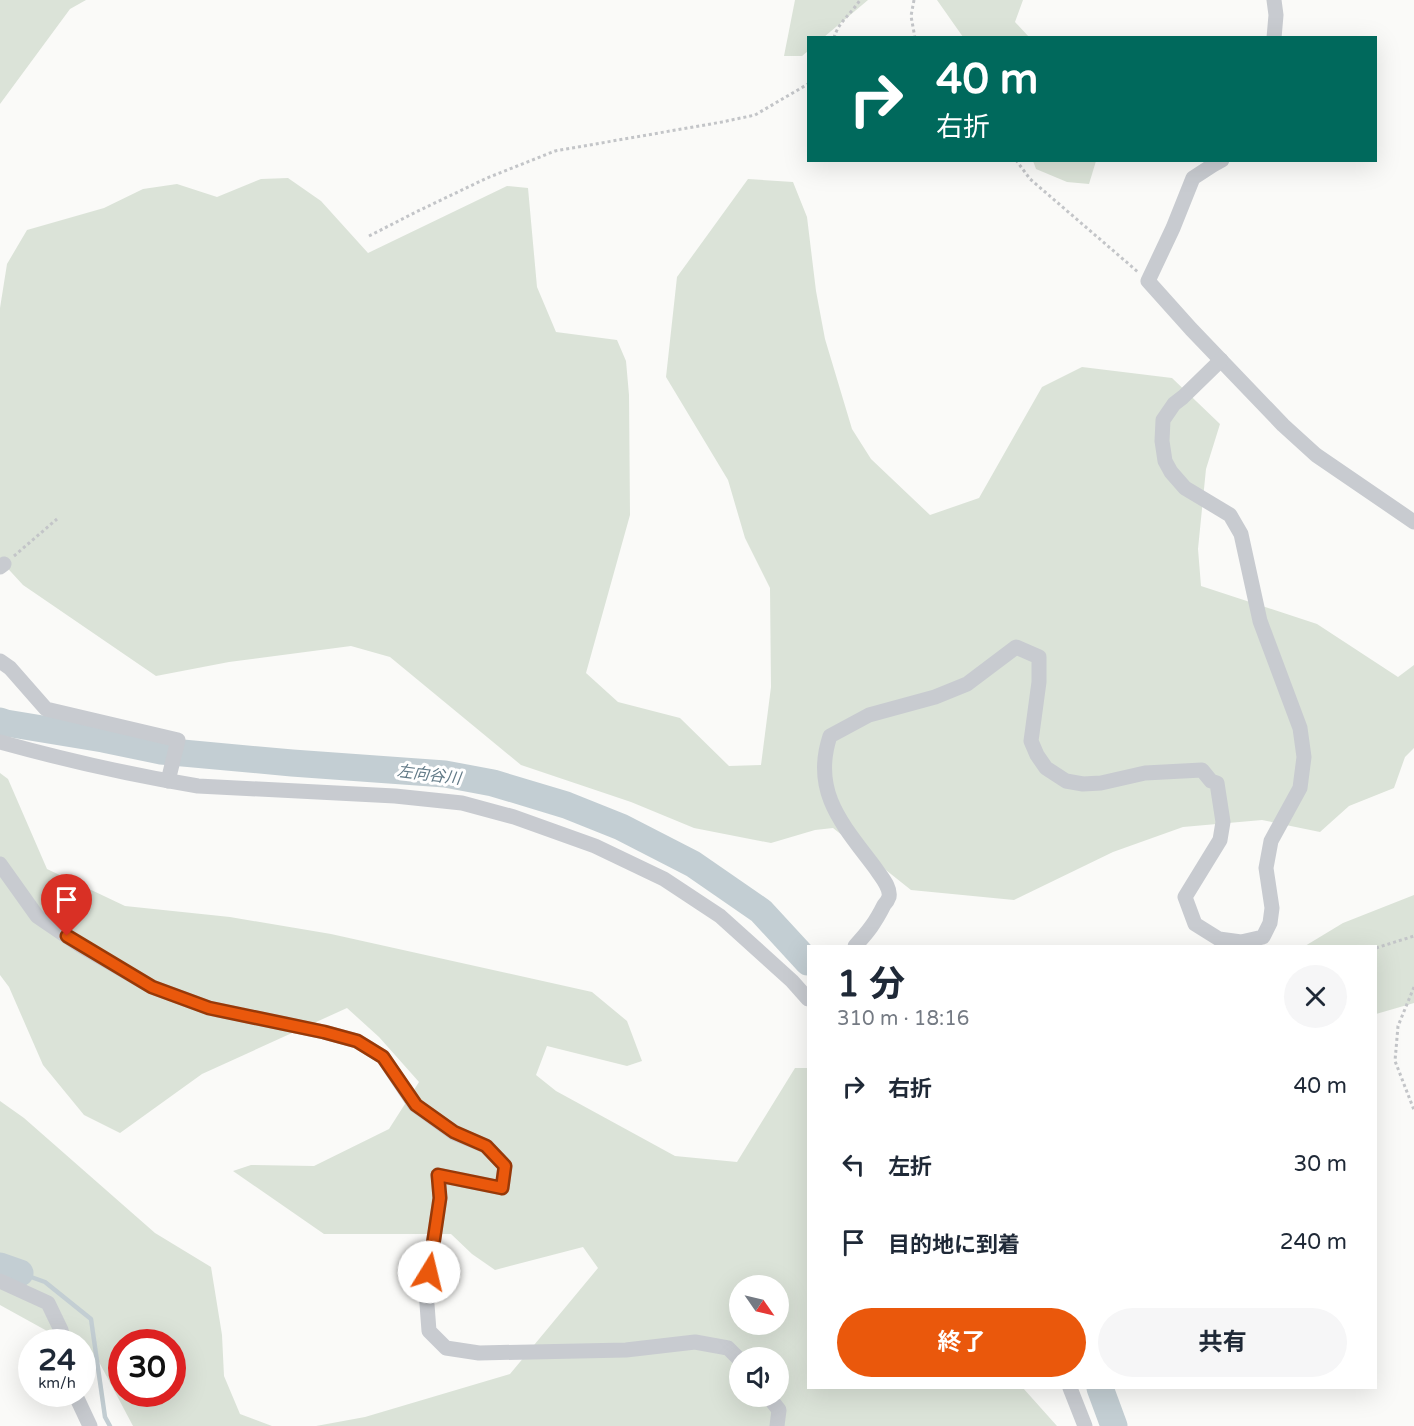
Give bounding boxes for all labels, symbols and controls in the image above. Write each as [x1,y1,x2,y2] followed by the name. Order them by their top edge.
[936,54,1038,105] text: 40 m
[837,60,915,138] icon: right
[936,111,990,144] text: 右折
[396,761,464,789] water label: 左向谷川
[41,874,92,936] pin
[50,883,83,916] icon: arrive
[837,963,905,1006] text: 1 分
[1284,965,1347,1028] button: close
[837,1007,969,1031] text: 310 m · 18:16
[837,1070,870,1103] icon: right
[1293,1073,1347,1099] text: 40 m
[888,1076,932,1102] text: 右折
[837,1148,870,1181] icon: left
[1293,1151,1347,1177] text: 30 m
[888,1154,932,1180] text: 左折
[837,1226,870,1259] icon: arrive
[1280,1229,1347,1255] text: 240 m
[888,1232,1020,1258] text: 目的地に到着
[397,1240,461,1304] position arrow
[729,1275,789,1335] north arrow
[729,1275,789,1407] map controls
[837,1308,1086,1377] button: 終了
[1098,1308,1347,1377] button: 共有
[108,1329,186,1407] speed limit sign: 30
[38,1342,76,1379] text: 24
[729,1347,789,1407] button: sound
[38,1374,76,1392] text: km/h

